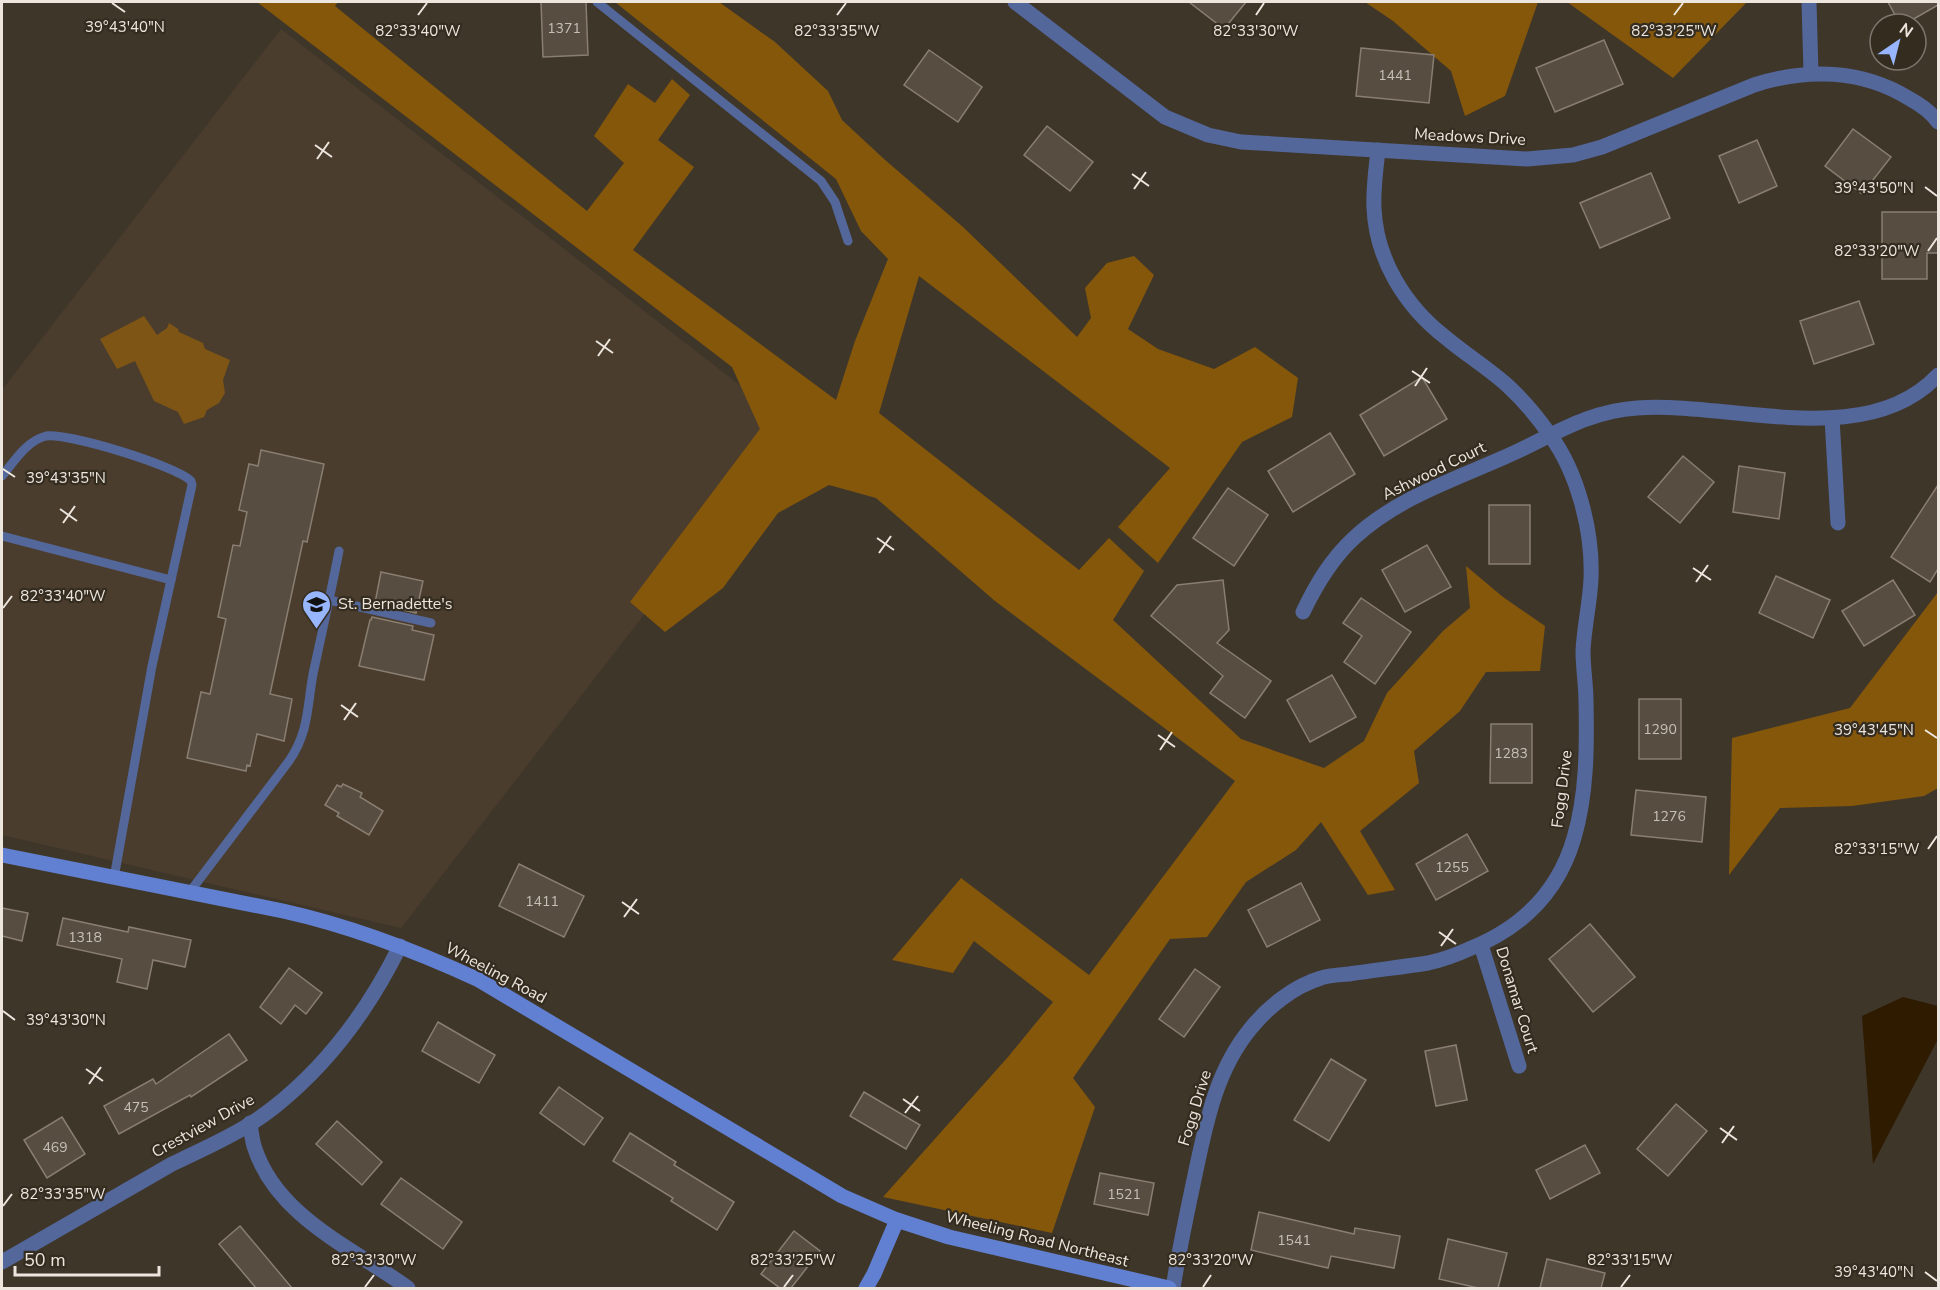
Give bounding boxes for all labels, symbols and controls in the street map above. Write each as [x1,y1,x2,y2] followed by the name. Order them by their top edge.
[1868,12,1928,72] north arrow
[85,17,165,37] text: 39°43'40"N
[1895,18,1917,43] text: N
[547,19,581,38] house number: 1371
[375,21,461,41] text: 82°33'40"W
[794,21,880,41] text: 82°33'35"W
[1213,21,1299,41] text: 82°33'30"W
[1631,21,1717,41] text: 82°33'25"W
[1378,66,1412,85] house number: 1441
[1414,123,1526,151] street label: Meadows Drive
[1834,178,1914,198] text: 39°43'50"N
[1834,241,1920,261] text: 82°33'20"W
[1379,436,1490,506] street label: Ashwood Court
[26,468,106,488] text: 39°43'35"N
[20,586,106,606] text: 82°33'40"W
[301,588,333,630] school or university icon: St. Bernadette's
[338,593,453,615] place label: St. Bernadette's
[1643,720,1677,739] house number: 1290
[1834,720,1914,740] text: 39°43'45"N
[1494,744,1528,763] house number: 1283
[1546,749,1578,829] street label: Fogg Drive
[1652,807,1686,826] house number: 1276
[1834,839,1920,859] text: 82°33'15"W
[1435,858,1469,877] house number: 1255
[525,892,559,911] house number: 1411
[68,928,102,947] house number: 1318
[441,937,551,1009] street label: Wheeling Road
[1490,944,1544,1056] street label: Donamar Court
[26,1010,106,1030] text: 39°43'30"N
[1173,1067,1217,1149] street label: Fogg Drive
[148,1089,258,1163] street label: Crestview Drive
[123,1098,149,1117] house number: 475
[42,1138,68,1157] house number: 469
[20,1184,106,1204] text: 82°33'35"W
[1107,1185,1141,1204] house number: 1521
[943,1206,1131,1272] street label: Wheeling Road Northeast
[1277,1231,1311,1250] house number: 1541
[15,1239,159,1277] scale bar
[24,1248,66,1272] text: 50 m
[331,1250,417,1270] text: 82°33'30"W
[750,1250,836,1270] text: 82°33'25"W
[1168,1250,1254,1270] text: 82°33'20"W
[1587,1250,1673,1270] text: 82°33'15"W
[1834,1262,1914,1282] text: 39°43'40"N

